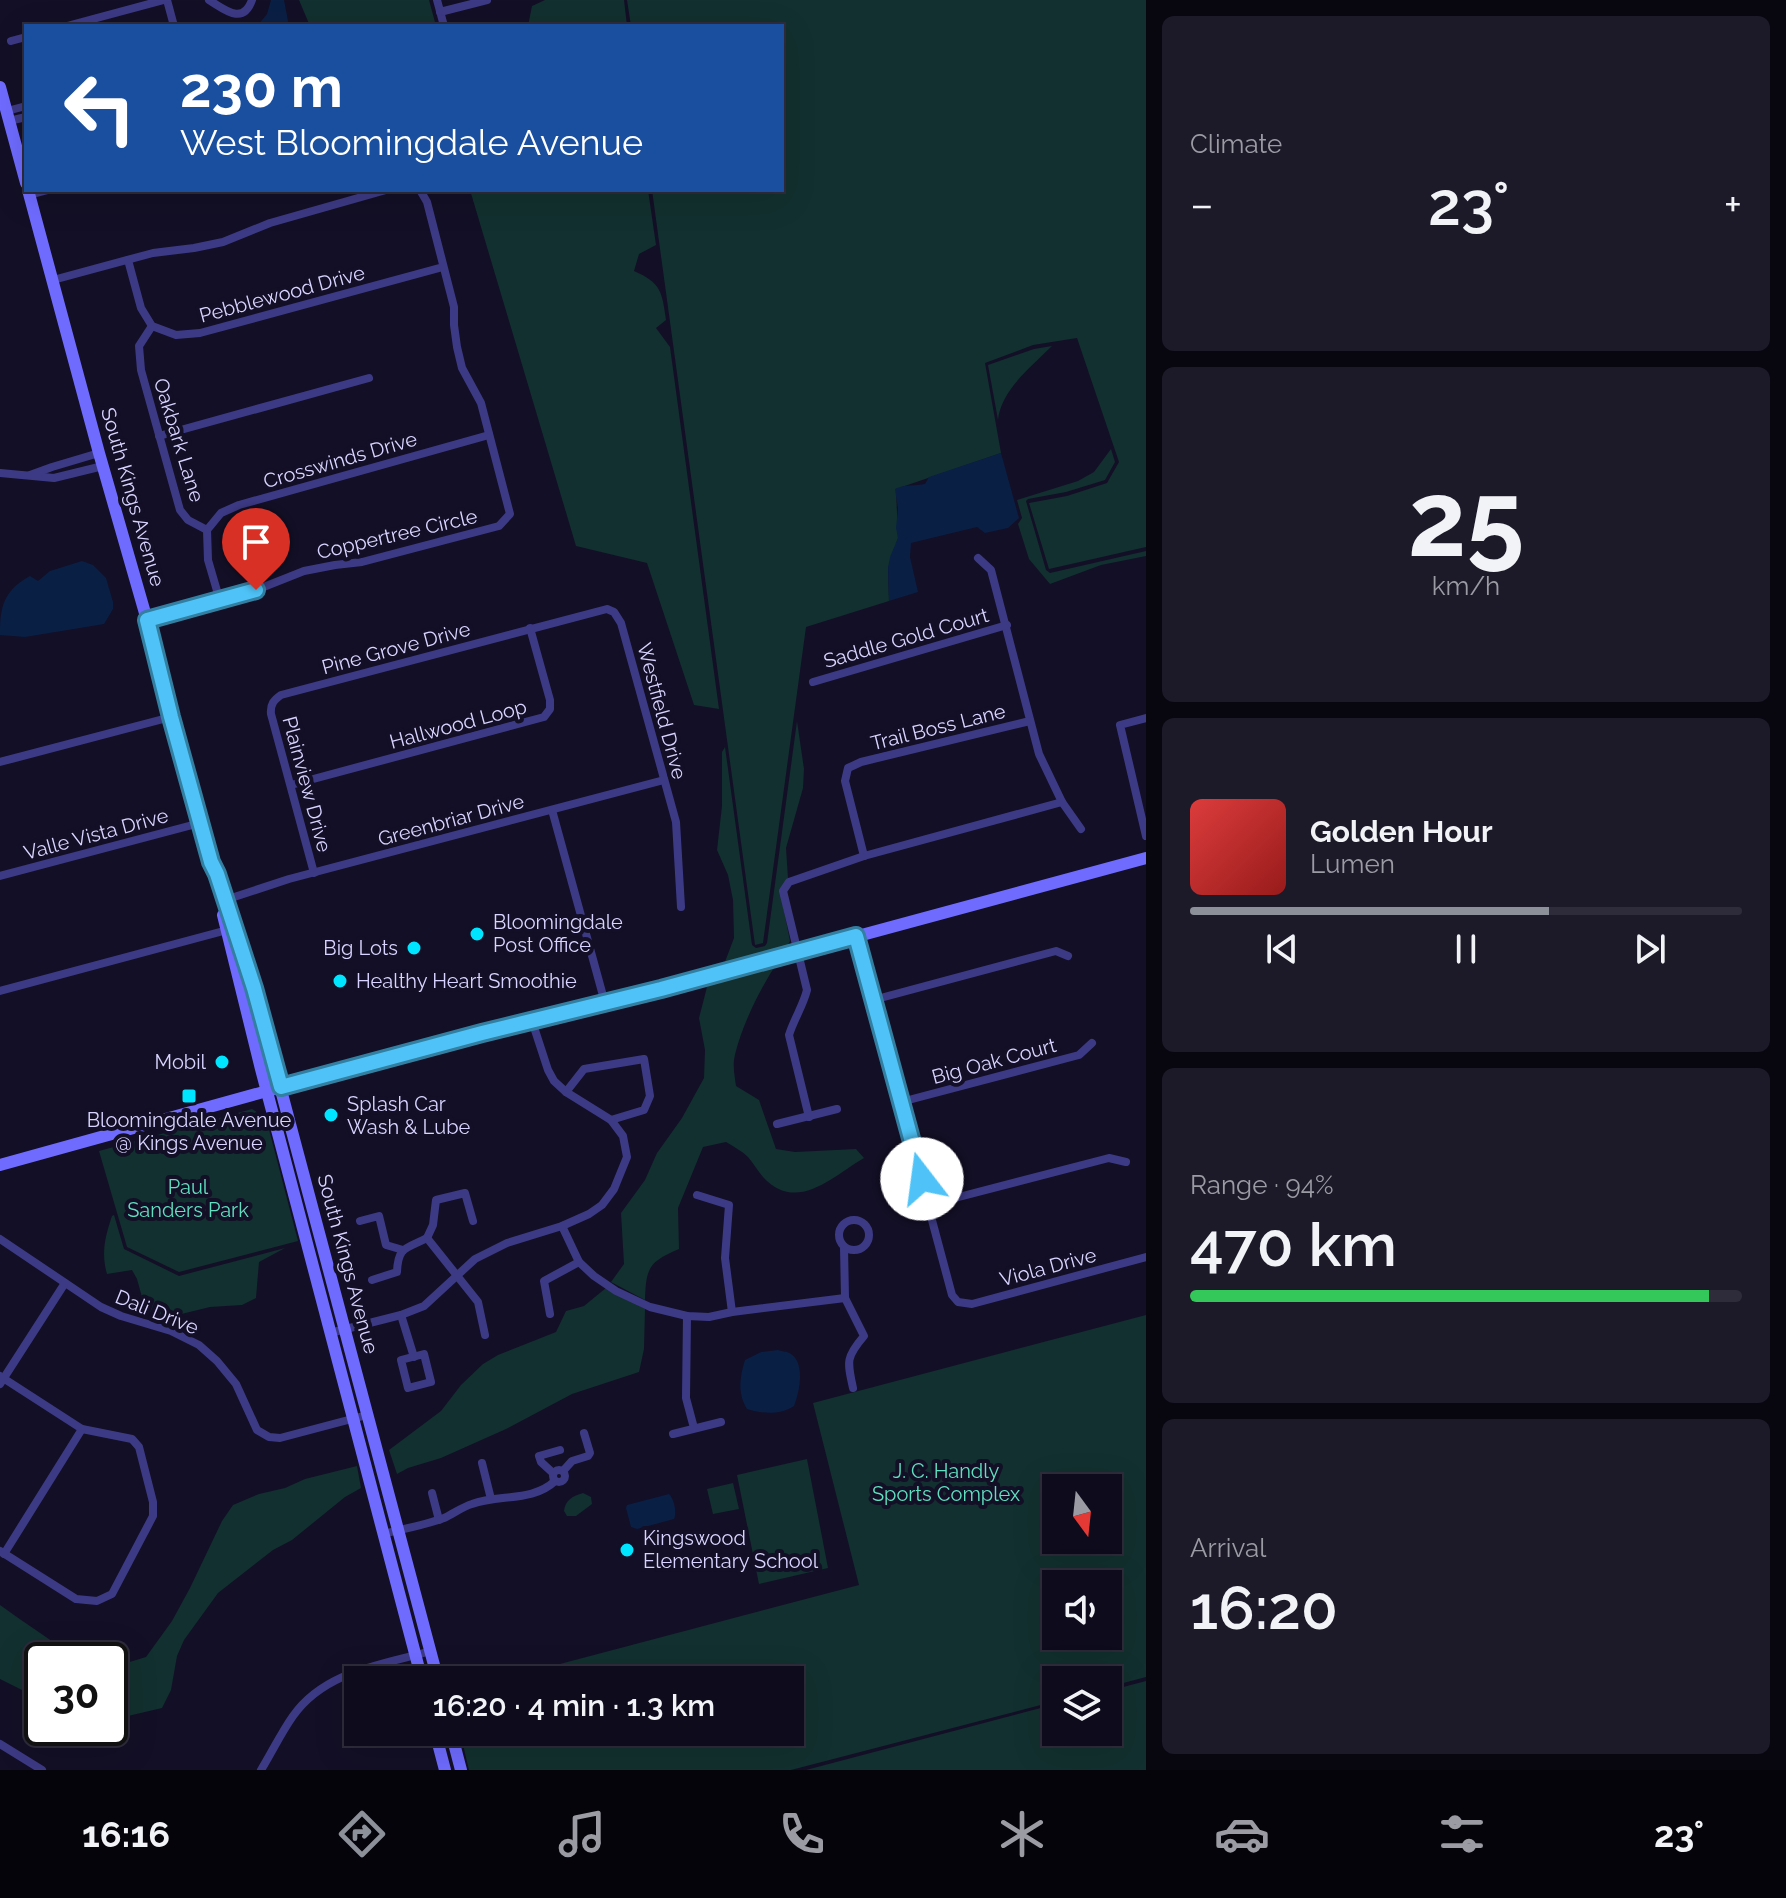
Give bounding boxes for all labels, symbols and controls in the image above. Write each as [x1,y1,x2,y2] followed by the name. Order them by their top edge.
[180,54,343,120] text: 230 m
[48,56,152,160] icon: left
[180,121,643,163] text: West Bloomingdale Avenue
[1190,129,1282,159] text: Climate
[1428,169,1509,239] text: 23°
[1190,179,1214,230] text: −
[1724,179,1742,230] text: +
[197,260,368,328] street label: Pebblewood Drive
[149,375,209,505] street label: Oakbark Lane
[96,405,170,589] street label: South Kings Avenue
[260,427,420,493] street label: Crosswinds Drive
[1408,458,1524,580] text: 25
[314,504,480,564] street label: Coppertree Circle
[222,508,290,590] pin
[234,520,278,564] icon: arrive
[1432,571,1500,601] text: km/h
[821,603,992,673] street label: Saddle Gold Court
[319,617,473,679] street label: Pine Grove Drive
[632,640,692,782] street label: Westfield Drive
[387,694,529,754] street label: Hallwood Loop
[868,699,1008,755] street label: Trail Boss Lane
[277,713,337,855] street label: Plainview Drive
[375,789,527,851] street label: Greenbriar Drive
[21,803,171,865] street label: Valle Vista Drive
[1310,814,1493,849] text: Golden Hour
[1310,849,1395,879] text: Lumen
[493,910,623,957] place label: Bloomingdale Post Office
[468,925,486,943] marker: Bloomingdale Post Office
[1260,927,1304,971] icon: previous
[1444,927,1488,971] icon: pause
[1628,927,1672,971] icon: next
[323,936,398,960] place label: Big Lots
[405,939,423,957] marker: Big Lots
[356,969,577,993] place label: Healthy Heart Smoothie
[331,972,349,990] marker: Healthy Heart Smoothie
[929,1033,1059,1089] street label: Big Oak Court
[155,1050,207,1074] place label: Mobil
[213,1053,231,1071] marker: Mobil
[180,1087,198,1105] marker: Bloomingdale Avenue @ Kings Avenue
[347,1092,470,1139] place label: Splash Car Wash & Lube
[322,1106,340,1124] marker: Splash Car Wash & Lube
[87,1108,292,1155] place label: Bloomingdale Avenue @ Kings Avenue
[880,1137,964,1221] position arrow
[1190,1170,1334,1200] text: Range · 94%
[312,1172,384,1357] street label: South Kings Avenue
[127,1175,249,1222] park label: Paul Sanders Park
[1190,1210,1397,1280] text: 470 km
[997,1243,1099,1291] street label: Viola Drive
[112,1284,202,1340] street label: Dali Drive
[872,1459,1020,1506] park label: J. C. Handly Sports Complex
[1042,1474,1122,1554] north arrow
[1042,1474,1122,1746] map controls
[643,1526,819,1573] place label: Kingswood Elementary School
[1190,1533,1266,1563] text: Arrival
[618,1541,636,1559] marker: Kingswood Elementary School
[1042,1570,1122,1650] button: sound
[1190,1573,1338,1643] text: 16:20
[24,1642,128,1746] speed limit sign: 30
[1042,1666,1122,1746] button: layers
[433,1688,715,1723] text: 16:20 · 4 min · 1.3 km
[334,1806,390,1862] icon: directions
[554,1806,610,1862] icon: music
[774,1806,830,1862] icon: phone
[994,1806,1050,1862] icon: climate
[1214,1806,1270,1862] icon: car
[1434,1806,1490,1862] icon: filters
[82,1813,170,1855] text: 16:16
[1654,1813,1704,1855] text: 23°

